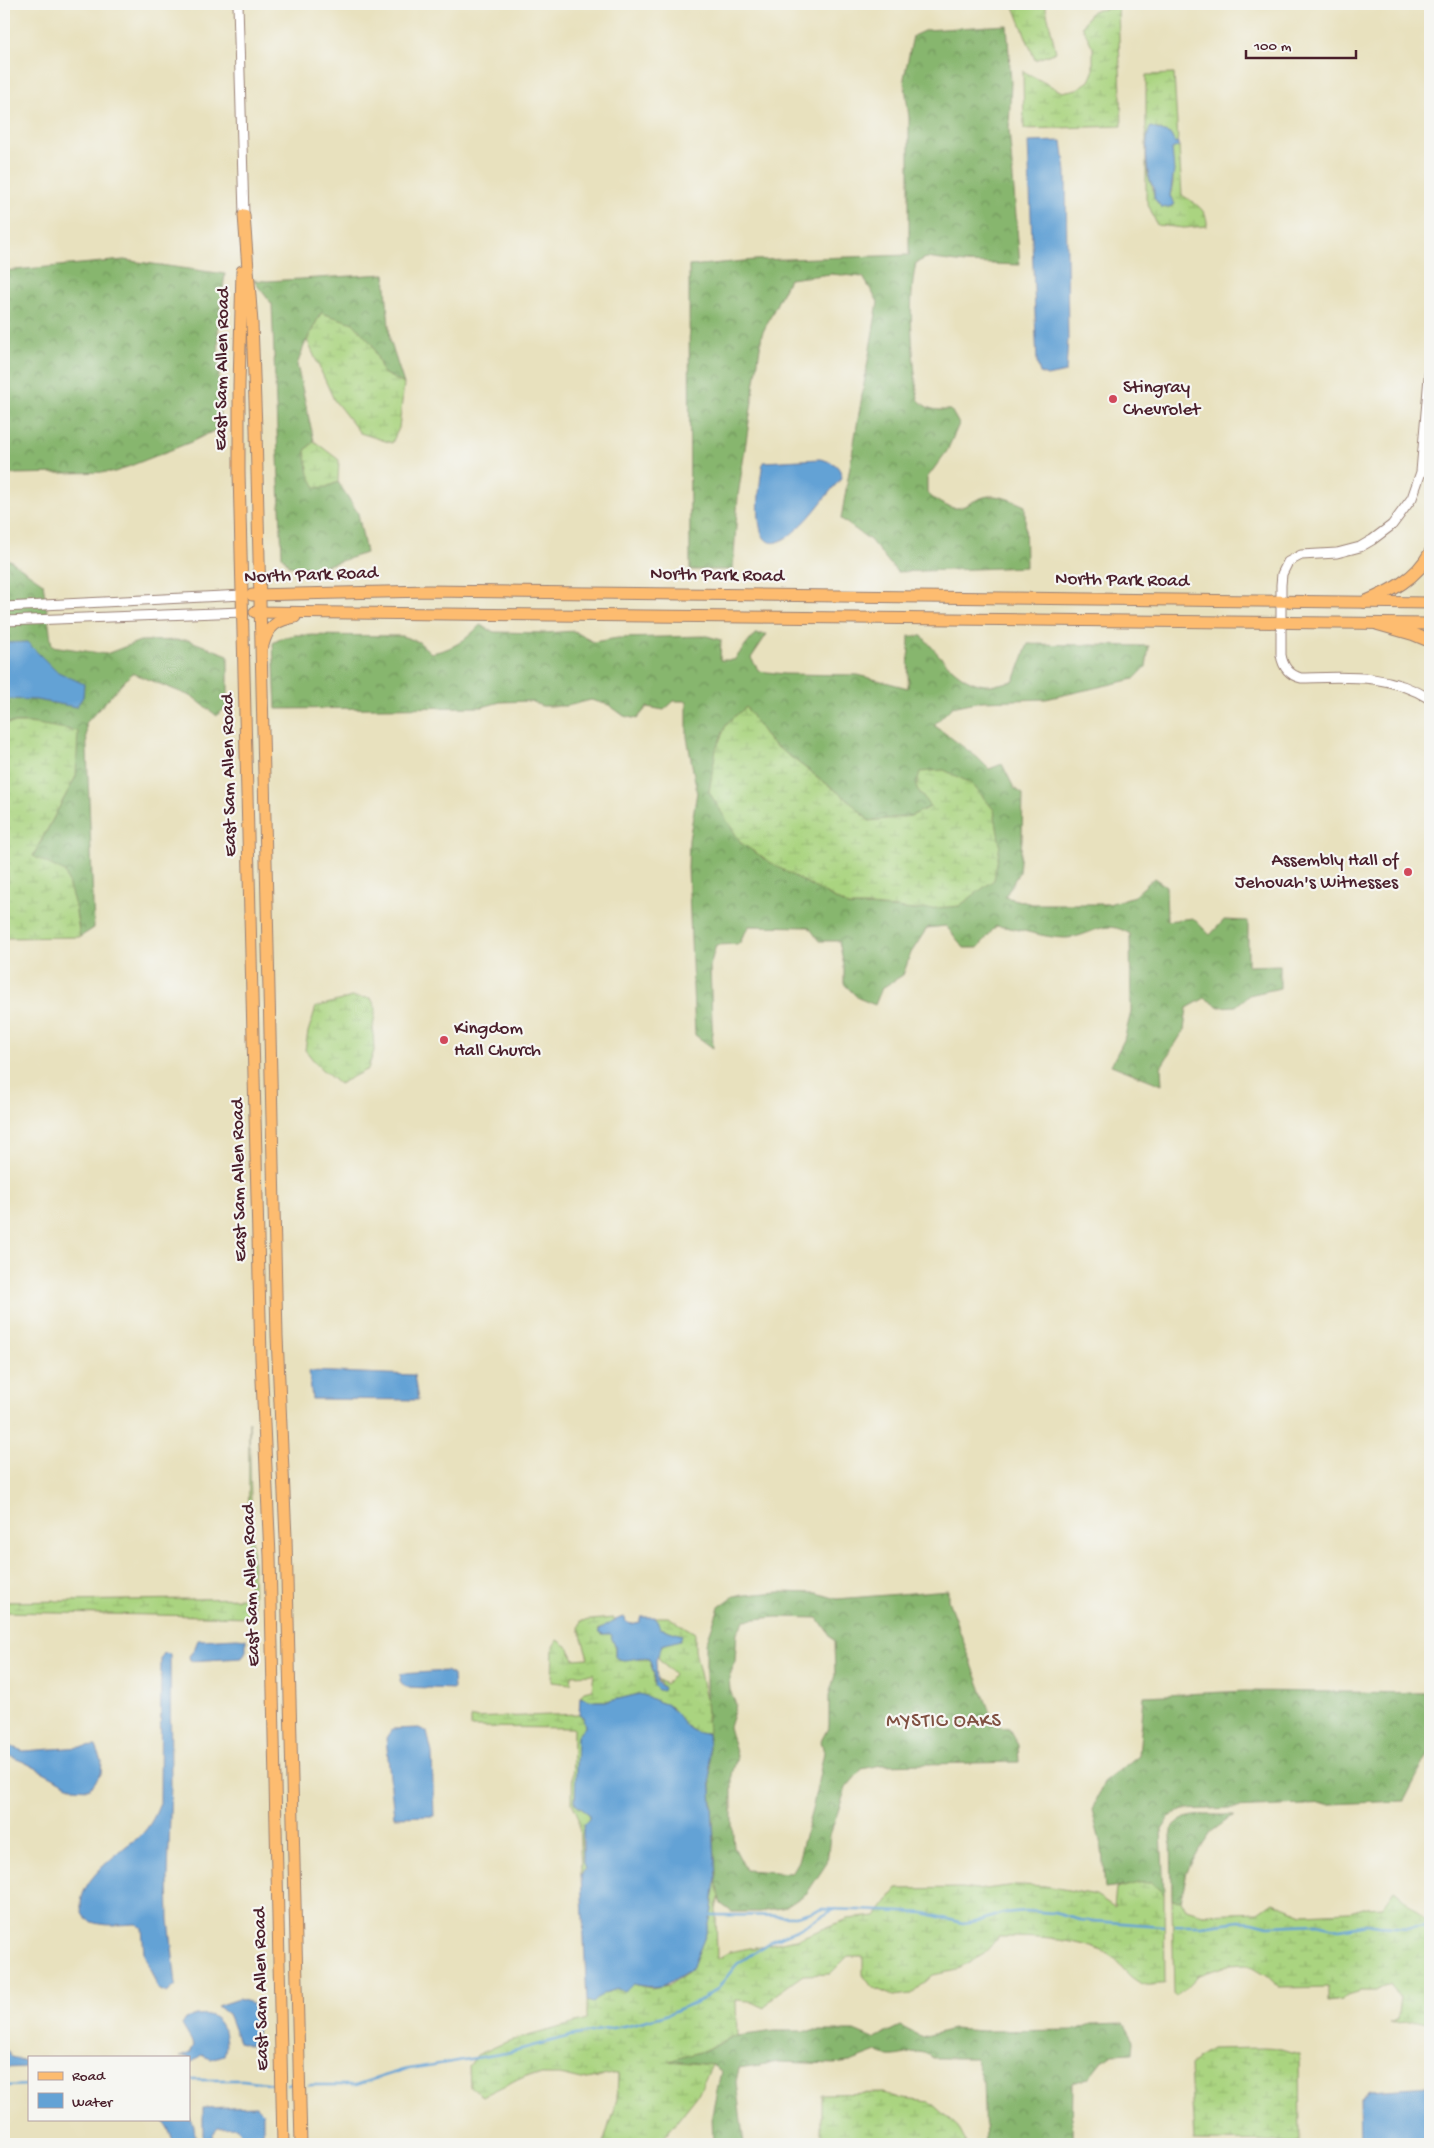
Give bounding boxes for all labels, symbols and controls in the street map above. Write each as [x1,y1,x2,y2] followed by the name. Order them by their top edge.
[1246,28,1356,60] scale bar
[1253,38,1292,56] text: 100 m
[210,285,236,451] street label: East Sam Allen Road
[1123,377,1202,422] place label: Stingray Chevrolet
[1107,393,1119,405] marker: Stingray Chevrolet
[244,562,380,590] street label: North Park Road
[650,563,786,589] street label: North Park Road
[1055,568,1191,594] street label: North Park Road
[217,691,243,857] street label: East Sam Allen Road
[1235,850,1400,895] place label: Assembly Hall of Jehovah's Witnesses
[1402,866,1414,878] marker: Assembly Hall of Jehovah's Witnesses
[454,1018,541,1063] place label: Kingdom Hall Church
[438,1034,450,1046] marker: Kingdom Hall Church
[227,1096,253,1262] street label: East Sam Allen Road
[238,1501,266,1667] street label: East Sam Allen Road
[886,1711,1002,1734] district label: MYSTIC OAKS
[249,1905,275,2071] street label: East Sam Allen Road
[28,2056,190,2120] legend
[72,2068,106,2086] text: Road
[72,2094,114,2112] text: Water

